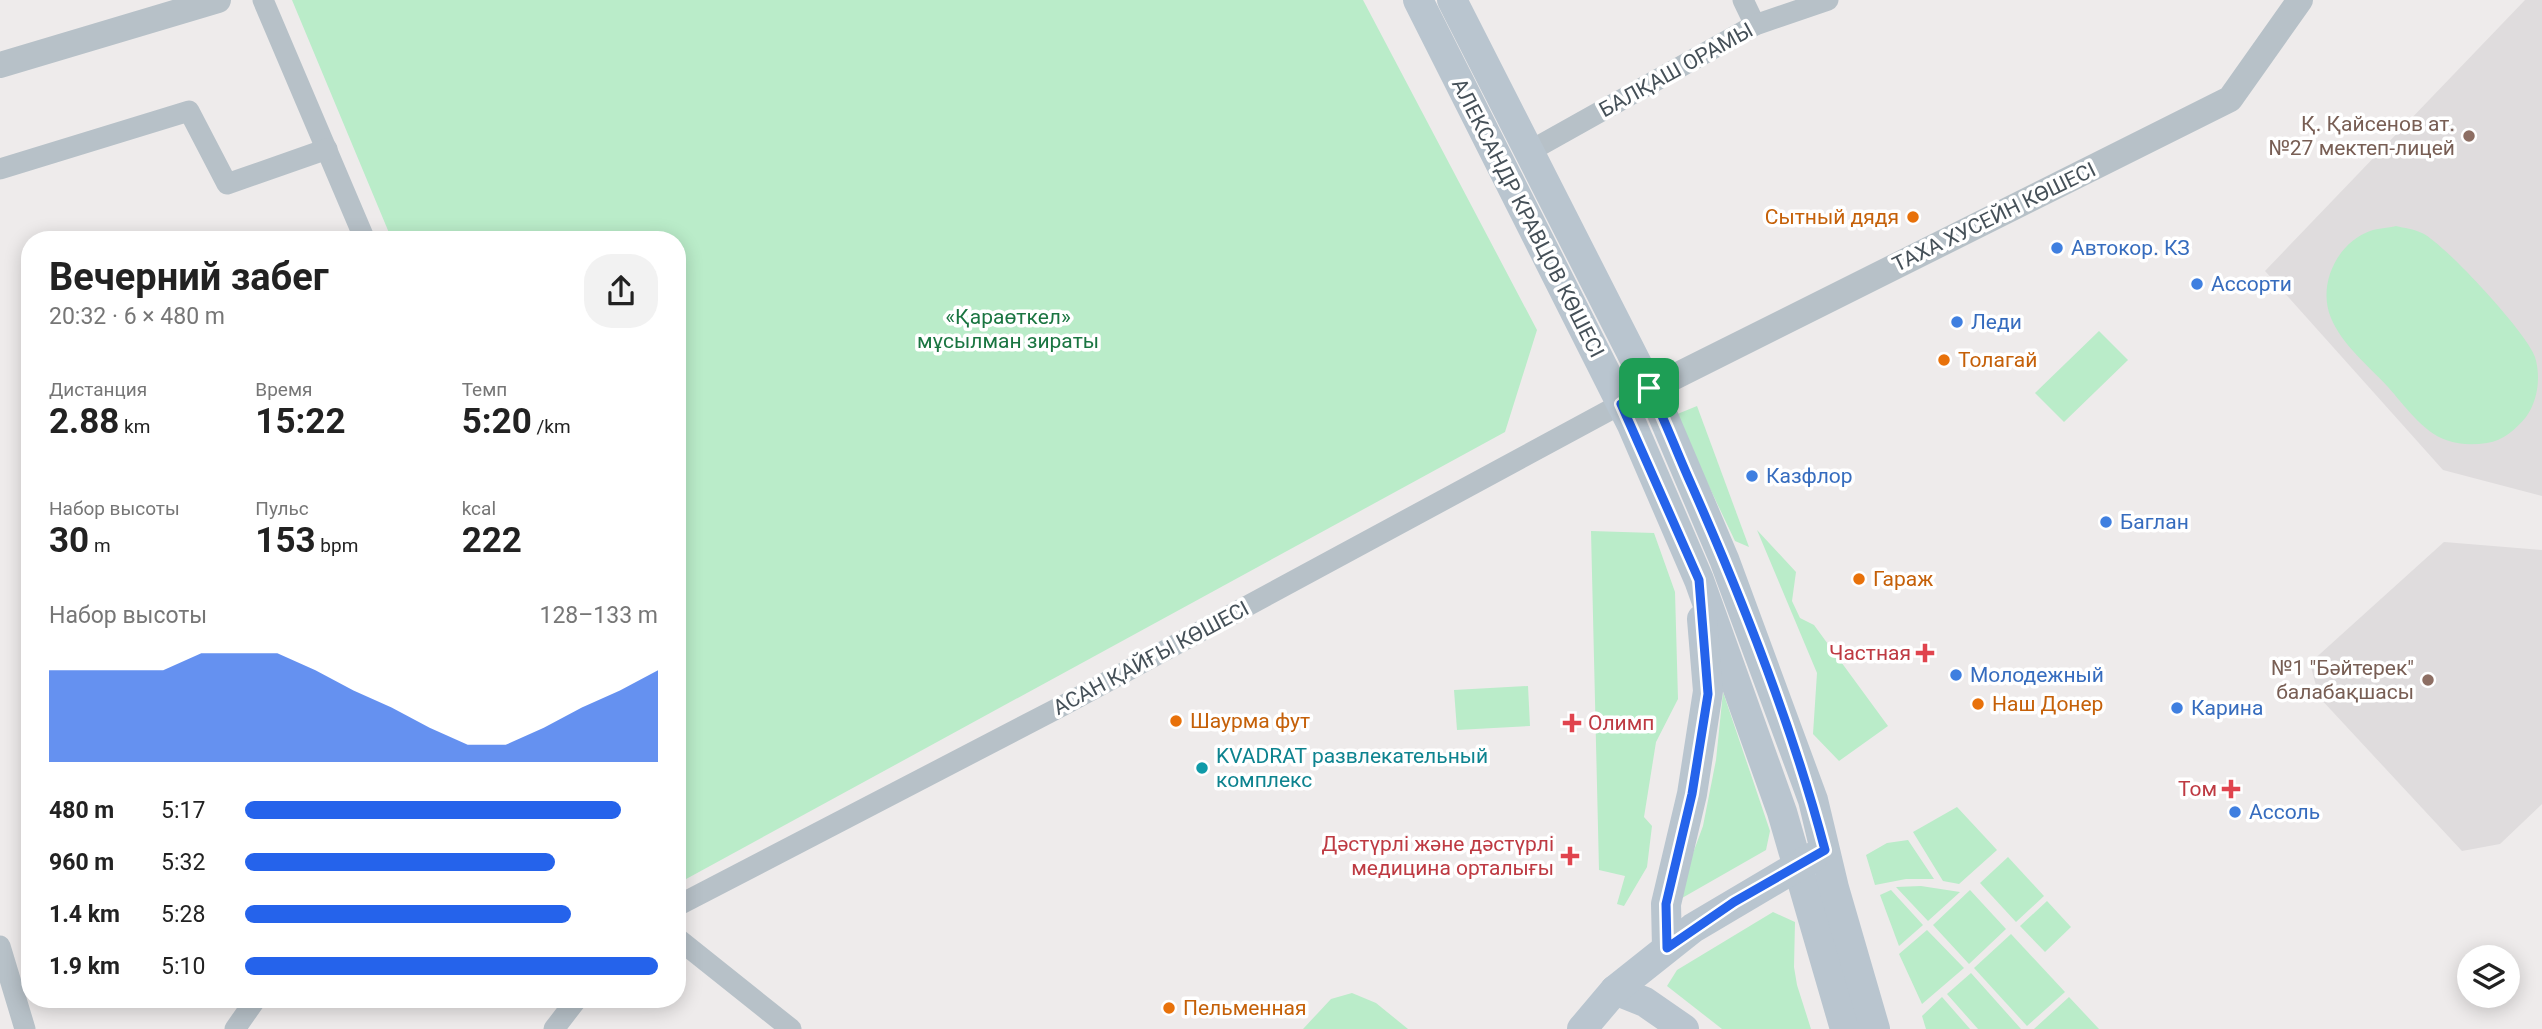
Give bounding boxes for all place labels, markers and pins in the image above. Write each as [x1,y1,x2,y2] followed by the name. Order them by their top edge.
[2268,112,2455,160] place label: Қ. Қайсенов ат. №27 мектеп-лицей
[2461,128,2477,144] marker: Қ. Қайсенов ат. №27 мектеп-лицей
[1765,205,1899,229] place label: Сытный дядя
[1905,209,1921,225] marker: Сытный дядя
[2071,236,2190,260] place label: Автокор. КЗ
[2049,240,2065,256] marker: Автокор. КЗ
[2211,272,2292,296] place label: Ассорти
[2189,276,2205,292] marker: Ассорти
[1971,310,2022,334] place label: Леди
[1949,314,1965,330] marker: Леди
[1958,348,2037,372] place label: Толагай
[1936,352,1952,368] marker: Толагай
[1619,358,1679,418] pin
[1766,464,1853,488] place label: Казфлор
[1744,468,1760,484] marker: Казфлор
[2120,510,2189,534] place label: Баглан
[2098,514,2114,530] marker: Баглан
[1873,567,1933,591] place label: Гараж
[1851,571,1867,587] marker: Гараж
[1829,641,1911,665] place label: Частная
[1917,645,1933,661] marker: Частная
[2271,656,2414,704] place label: №1 "Бәйтерек" балабақшасы
[1970,663,2104,687] place label: Молодежный
[1948,667,1964,683] marker: Молодежный
[2420,672,2436,688] marker: №1 "Бәйтерек" балабақшасы
[1992,692,2103,716] place label: Наш Донер
[1970,696,1986,712] marker: Наш Донер
[2191,696,2263,720] place label: Карина
[2169,700,2185,716] marker: Карина
[1190,709,1310,733] place label: Шаурма фут
[1588,711,1654,735] place label: Олимп
[1168,713,1184,729] marker: Шаурма фут
[1562,713,1582,733] marker: Олимп
[1216,744,1488,792] place label: KVADRAT развлекательный комплекс
[1194,760,1210,776] marker: KVADRAT развлекательный комплекс
[2178,777,2217,801] place label: Том
[2223,781,2239,797] marker: Том
[2249,800,2320,824] place label: Ассоль
[2227,804,2243,820] marker: Ассоль
[1322,832,1554,880] place label: Дәстүрлі және дәстүрлі медицина орталығы
[1560,846,1580,866] marker: Дәстүрлі және дәстүрлі медицина орталығы
[1183,996,1307,1020] place label: Пельменная
[1161,1000,1177,1016] marker: Пельменная

